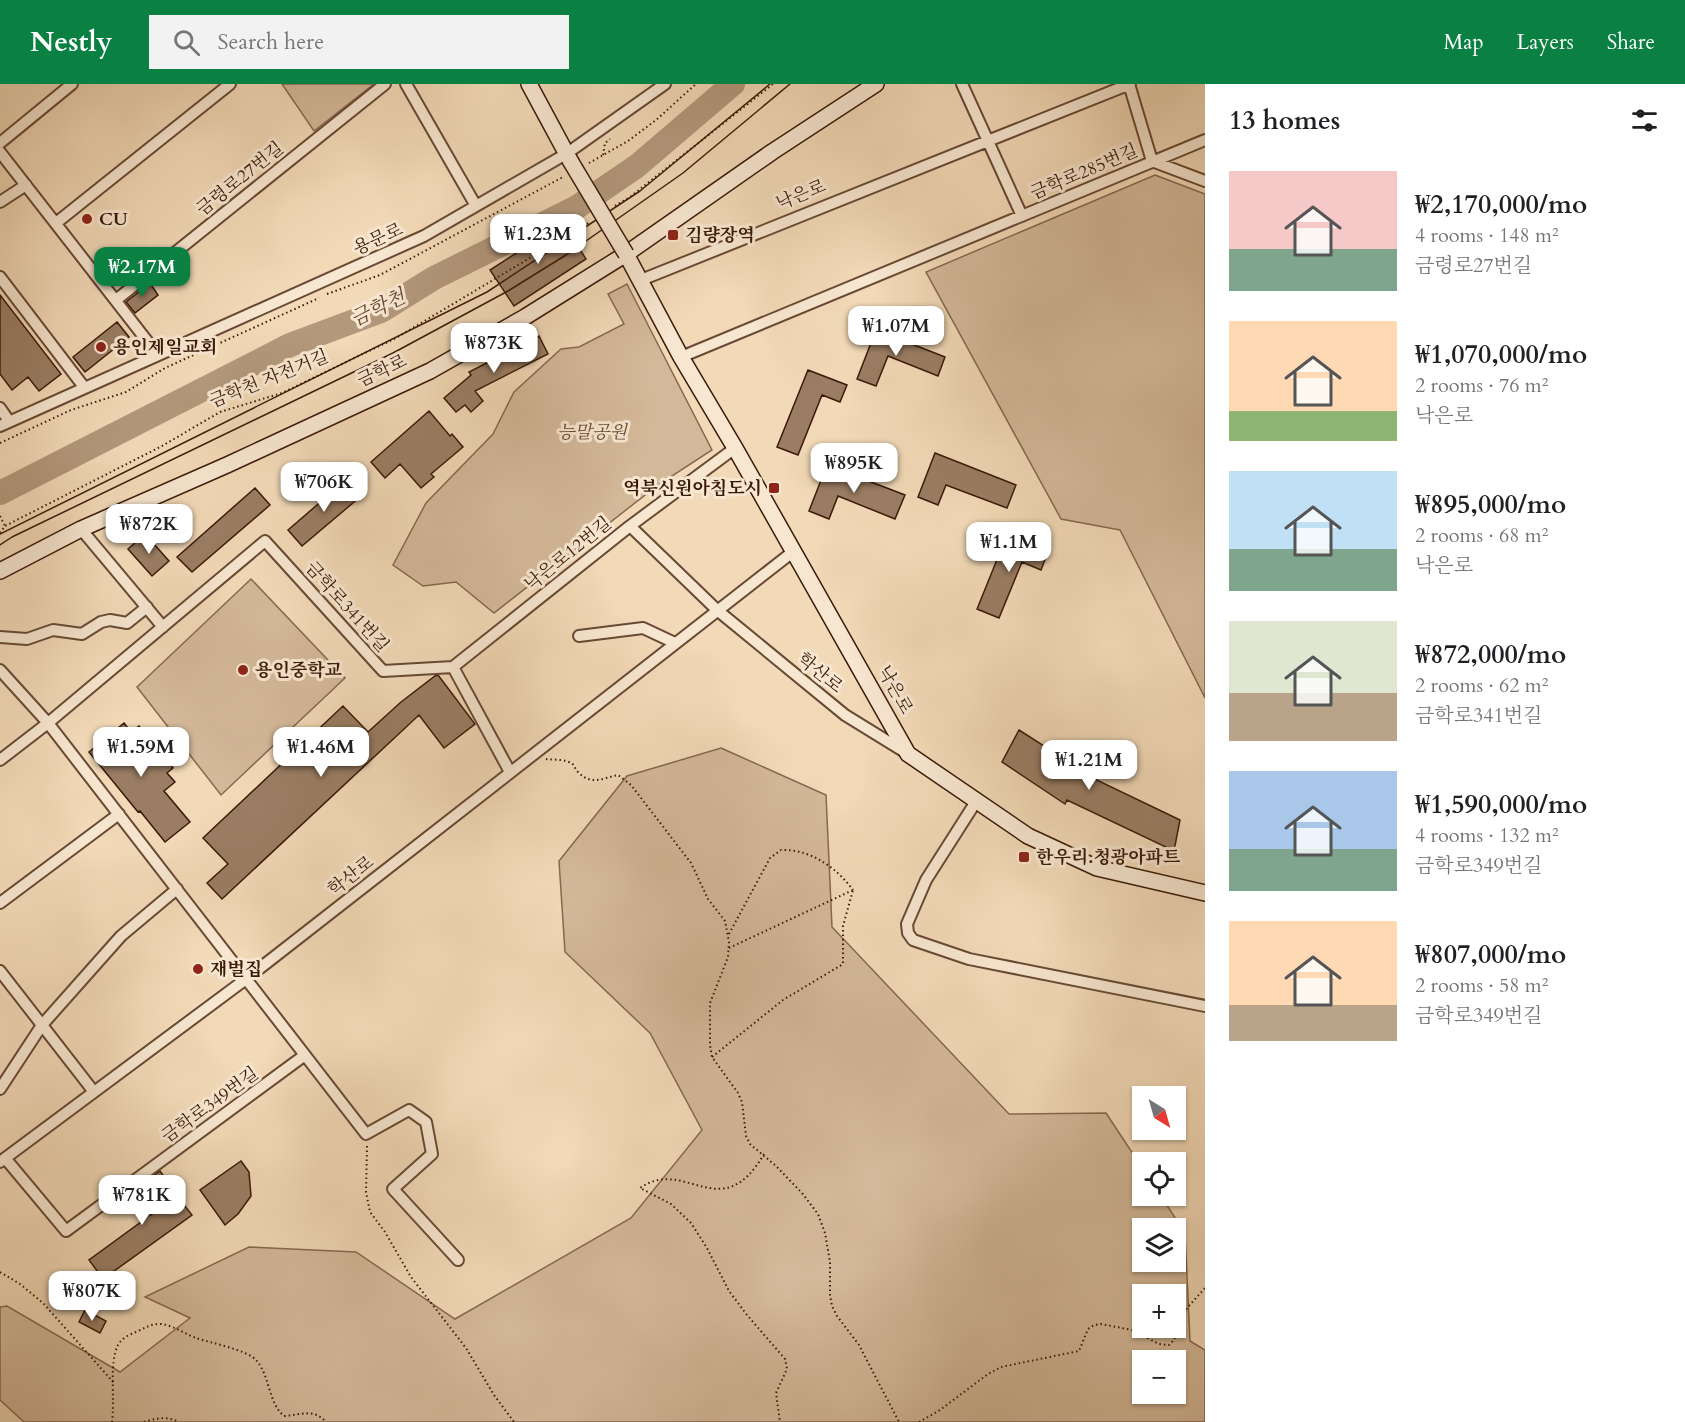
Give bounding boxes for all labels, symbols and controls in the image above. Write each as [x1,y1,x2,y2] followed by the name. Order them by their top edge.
[149,15,569,69] search box
[30,23,113,61] text: Nestly
[170,26,203,59] icon: search
[218,27,324,57] text: Search here
[1444,28,1484,57] text: Map
[1517,28,1574,57] text: Layers
[1607,28,1655,57] text: Share
[1229,103,1340,138] text: 13 homes
[1628,104,1661,137] icon: filters
[191,136,289,222] street label: 금령로27번길
[1026,138,1142,206] street label: 금학로285번길
[772,174,830,216] street label: 낙은로
[1415,187,1587,222] text: ₩2,170,000/mo
[1277,195,1349,267] icon: home
[99,207,128,232] place label: CU
[80,212,94,226] marker: CU
[489,214,587,265] pin: ₩1.23M
[349,217,407,261] street label: 용문로
[504,220,572,247] text: ₩1.23M
[1415,222,1559,249] text: 4 rooms · 148 m²
[685,223,755,248] place label: 김량장역
[666,228,680,242] marker: 김량장역
[93,247,191,298] pin: ₩2.17M
[1415,252,1532,279] text: 금령로27번길
[108,253,176,280] text: ₩2.17M
[346,282,411,333] water label: 금학천
[847,306,945,357] pin: ₩1.07M
[862,312,930,339] text: ₩1.07M
[452,323,536,374] pin: ₩873K
[465,329,523,356] text: ₩873K
[113,335,217,360] place label: 용인제일교회
[1415,337,1587,372] text: ₩1,070,000/mo
[94,340,108,354] marker: 용인제일교회
[206,344,332,414] street label: 금학천 자전거길
[1277,345,1349,417] icon: home
[353,349,411,393] street label: 금학로
[1415,372,1548,399] text: 2 rooms · 76 m²
[1415,402,1473,429] text: 낙은로
[557,420,628,445] park label: 능말공원
[812,443,896,494] pin: ₩895K
[825,449,883,476] text: ₩895K
[282,462,366,513] pin: ₩706K
[295,468,353,495] text: ₩706K
[623,476,762,501] place label: 역북신원아침도시
[767,481,781,495] marker: 역북신원아침도시
[1415,487,1566,522] text: ₩895,000/mo
[1277,495,1349,567] icon: home
[107,504,191,555] pin: ₩872K
[120,510,178,537] text: ₩872K
[519,511,617,597] street label: 낙은로12번길
[967,522,1051,573] pin: ₩1.1M
[1415,522,1548,549] text: 2 rooms · 68 m²
[980,528,1038,555] text: ₩1.1M
[1415,552,1473,579] text: 낙은로
[299,556,395,658] street label: 금학로341번길
[1415,637,1566,672] text: ₩872,000/mo
[1277,645,1349,717] icon: home
[792,647,848,699] street label: 학산로
[255,658,343,683] place label: 용인중학교
[871,661,919,719] street label: 낙은로
[236,663,250,677] marker: 용인중학교
[1415,672,1548,699] text: 2 rooms · 62 m²
[1415,702,1542,729] text: 금학로341번길
[92,727,190,778] pin: ₩1.59M
[272,727,370,778] pin: ₩1.46M
[107,733,175,760] text: ₩1.59M
[287,733,355,760] text: ₩1.46M
[1040,740,1138,791] pin: ₩1.21M
[1055,746,1123,773] text: ₩1.21M
[1415,787,1587,822] text: ₩1,590,000/mo
[1277,795,1349,867] icon: home
[1415,822,1559,849] text: 4 rooms · 132 m²
[1036,845,1181,870] place label: 한우리.청광아파트
[323,850,379,902] street label: 학산로
[1017,850,1031,864] marker: 한우리.청광아파트
[1415,852,1542,879] text: 금학로349번길
[1415,937,1566,972] text: ₩807,000/mo
[1277,945,1349,1017] icon: home
[210,957,262,982] place label: 재벌집
[191,962,205,976] marker: 재벌집
[1415,972,1548,999] text: 2 rooms · 58 m²
[1415,1002,1542,1029] text: 금학로349번길
[156,1061,264,1149] street label: 금학로349번길
[1132,1086,1186,1140] north arrow
[1132,1086,1186,1404] map controls
[1132,1152,1186,1206] button: locate
[100,1175,184,1226] pin: ₩781K
[113,1181,171,1208] text: ₩781K
[1132,1218,1186,1272] button: layers
[50,1271,134,1322] pin: ₩807K
[63,1277,121,1304] text: ₩807K
[1132,1284,1186,1338] button: +
[1132,1350,1186,1404] button: −

